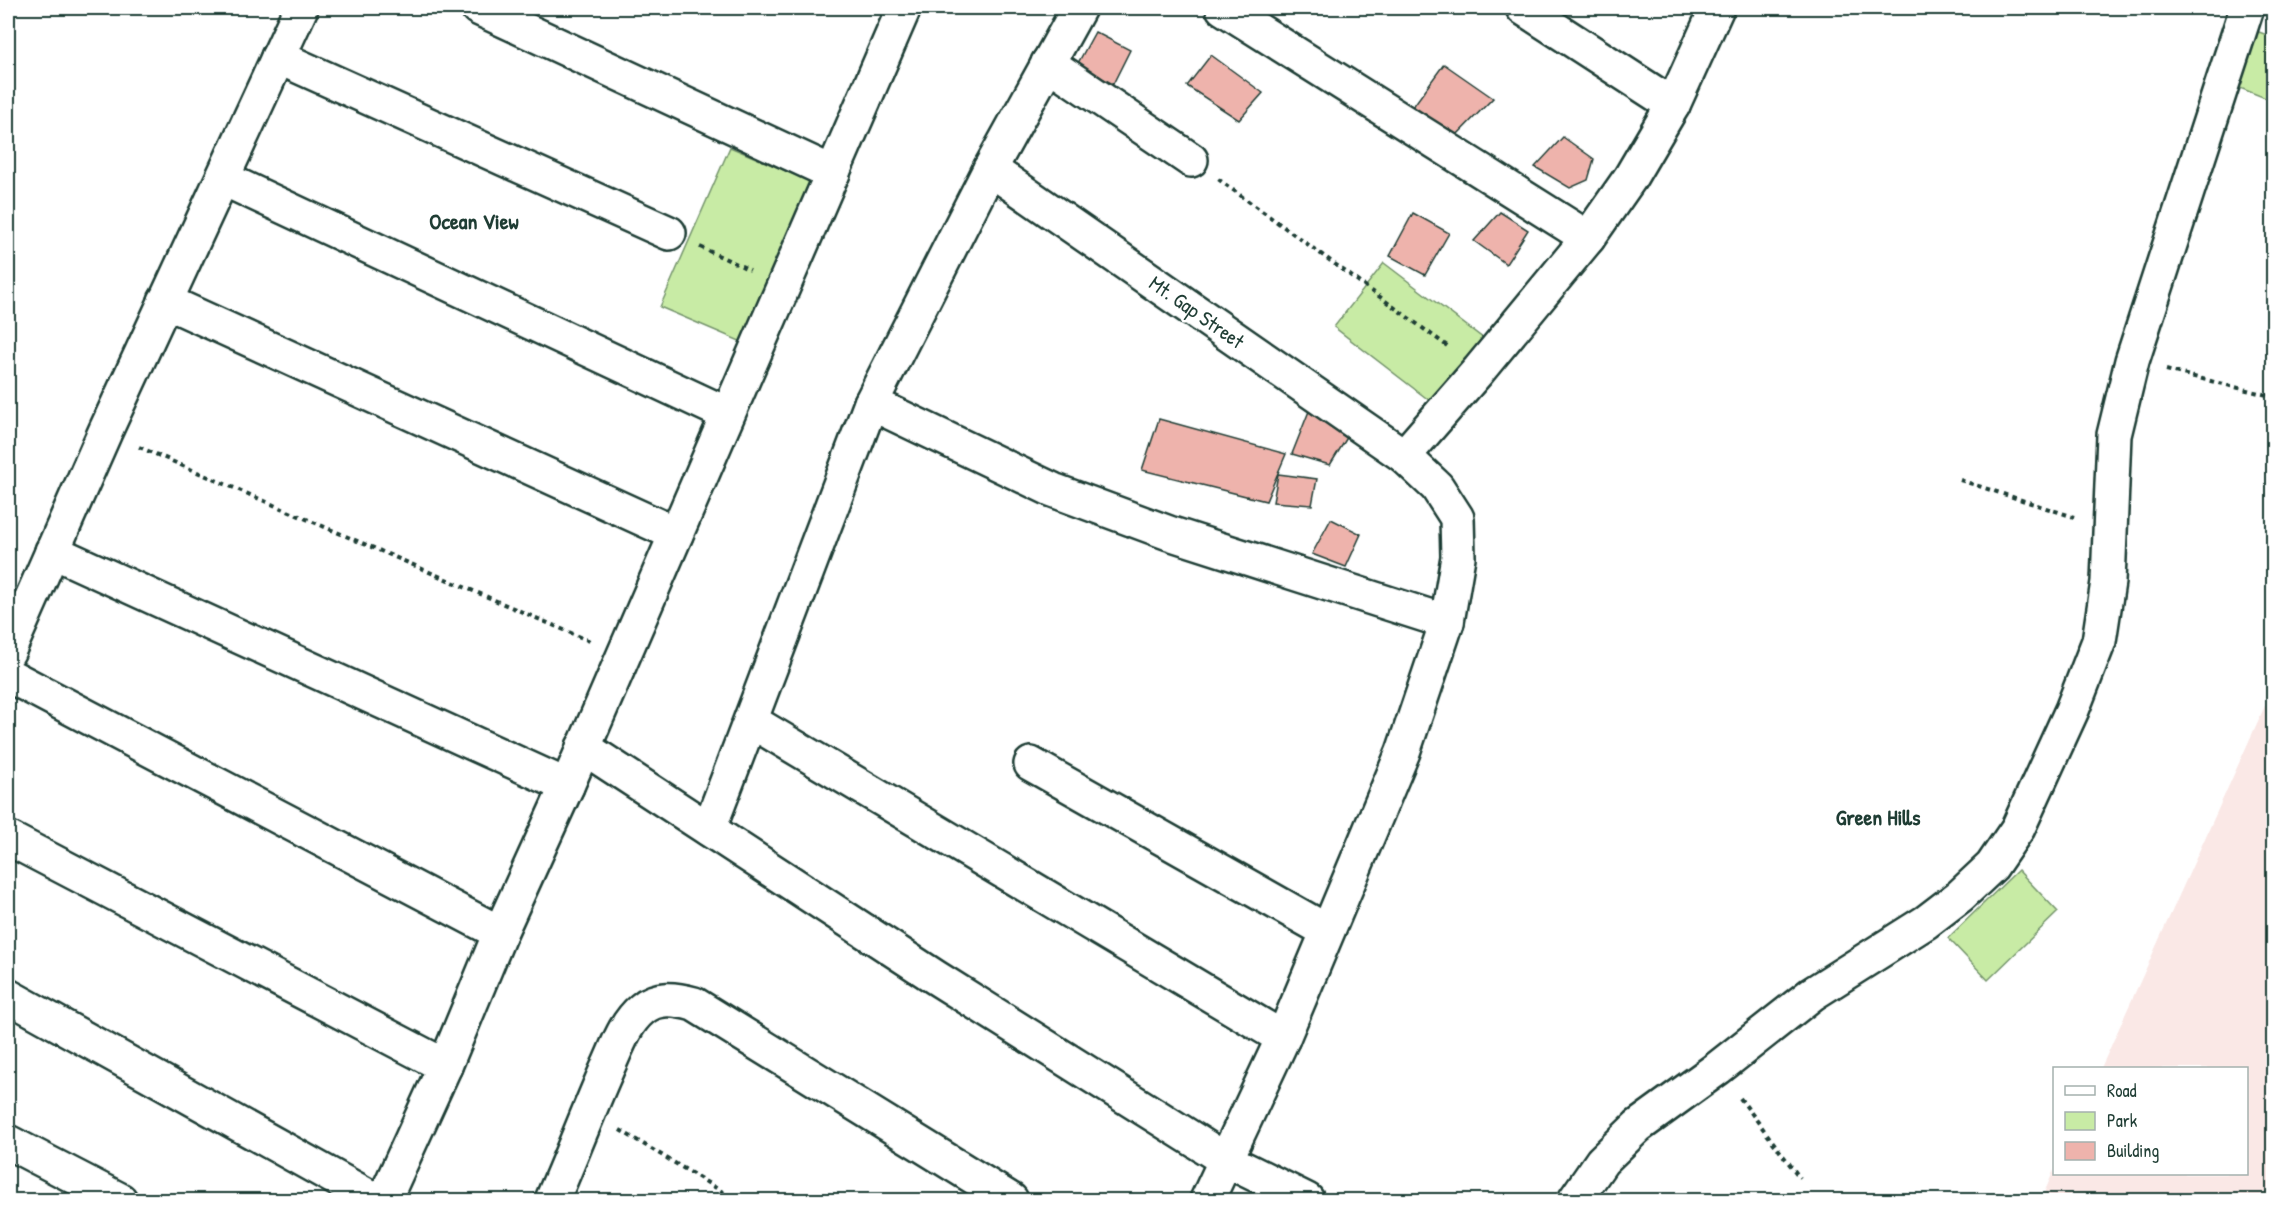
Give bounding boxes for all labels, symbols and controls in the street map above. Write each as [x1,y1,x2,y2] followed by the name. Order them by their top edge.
[429,206,519,236] district label: Ocean View
[1144,269,1251,356] street label: Mt. Gap Street
[1836,802,1921,832] district label: Green Hills
[2053,1067,2248,1175] legend
[2107,1078,2137,1103] text: Road
[2107,1108,2138,1133] text: Park
[2107,1138,2159,1163] text: Building

